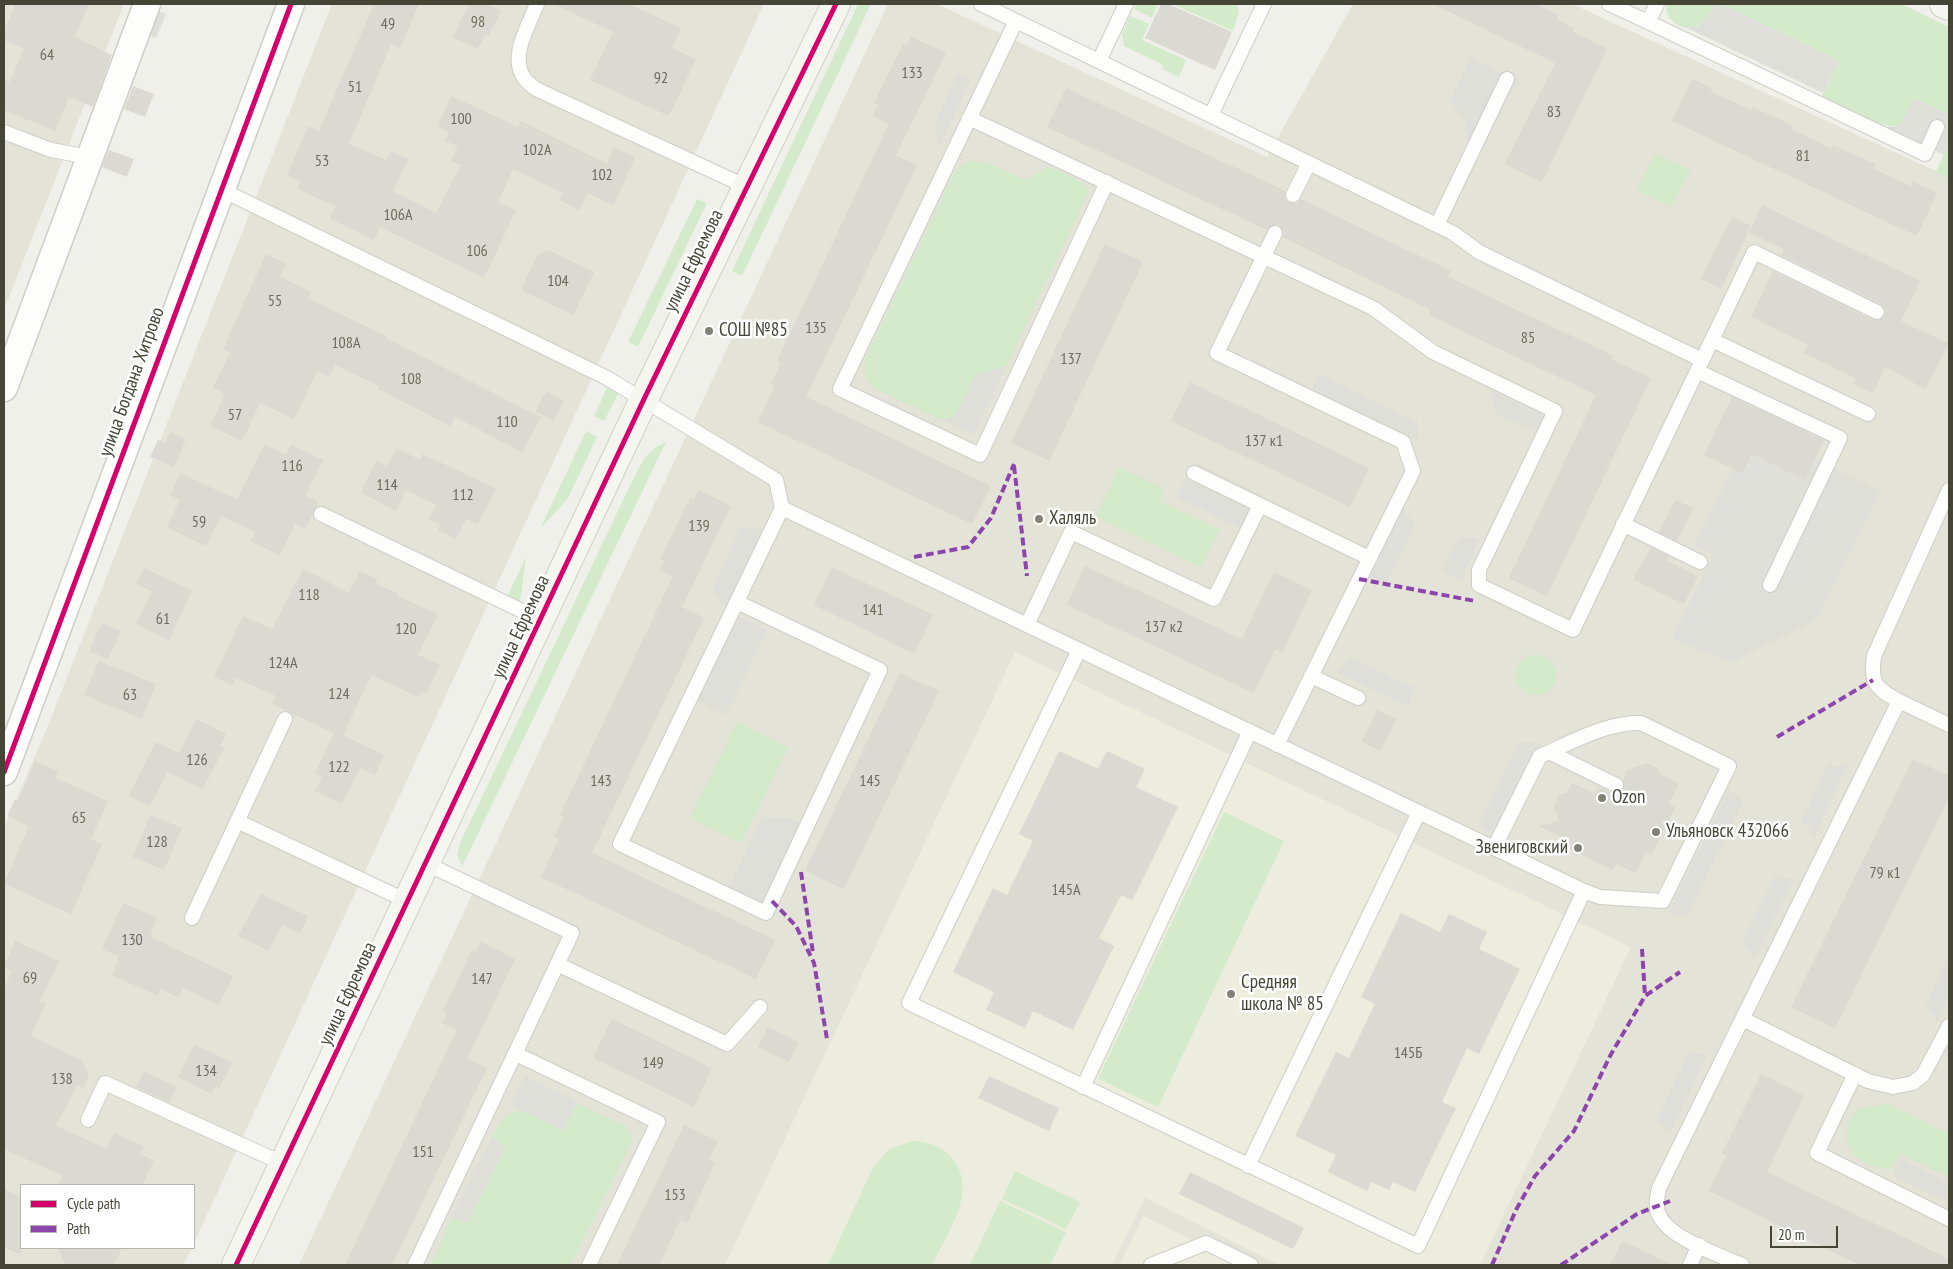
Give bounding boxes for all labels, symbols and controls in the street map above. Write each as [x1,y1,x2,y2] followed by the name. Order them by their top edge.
[471,12,485,32] house number: 98
[381,14,395,34] house number: 49
[40,45,54,65] house number: 64
[901,63,923,83] house number: 133
[654,68,668,88] house number: 92
[348,77,362,97] house number: 51
[1547,102,1561,122] house number: 83
[450,109,472,129] house number: 100
[522,140,552,160] house number: 102А
[1796,146,1810,166] house number: 81
[315,151,329,171] house number: 53
[591,165,613,185] house number: 102
[383,205,413,225] house number: 106А
[659,206,729,316] street label: улица Ефремова
[466,241,488,261] house number: 106
[547,271,569,291] house number: 104
[268,291,282,311] house number: 55
[94,304,170,460] street label: улица Богдана Хитрово
[805,318,827,338] house number: 135
[719,320,788,342] place label: СОШ №85
[703,325,715,337] marker: СОШ №85
[1521,328,1535,348] house number: 85
[331,333,361,353] house number: 108А
[1060,349,1082,369] house number: 137
[400,369,422,389] house number: 108
[228,405,242,425] house number: 57
[496,412,518,432] house number: 110
[1245,431,1283,451] house number: 137 к1
[281,456,303,476] house number: 116
[376,475,398,495] house number: 114
[452,485,474,505] house number: 112
[1049,508,1096,530] place label: Халяль
[192,512,206,532] house number: 59
[1033,513,1045,525] marker: Халяль
[688,516,710,536] house number: 139
[487,572,555,682] street label: улица Ефремова
[298,585,320,605] house number: 118
[862,600,884,620] house number: 141
[156,609,170,629] house number: 61
[1145,617,1183,637] house number: 137 к2
[395,619,417,639] house number: 120
[268,653,298,673] house number: 124А
[328,684,350,704] house number: 124
[123,685,137,705] house number: 63
[186,750,208,770] house number: 126
[328,757,350,777] house number: 122
[590,771,612,791] house number: 143
[859,771,881,791] house number: 145
[1612,787,1645,809] place label: Ozon
[1596,792,1608,804] marker: Ozon
[72,808,86,828] house number: 65
[1666,821,1789,843] place label: Ульяновск 432066
[1650,826,1662,838] marker: Ульяновск 432066
[146,832,168,852] house number: 128
[1476,837,1568,859] place label: Звениговский
[1572,842,1584,854] marker: Звениговский
[1869,863,1901,883] house number: 79 к1
[1051,880,1081,900] house number: 145А
[121,930,143,950] house number: 130
[314,939,382,1049] street label: улица Ефремова
[23,968,37,988] house number: 69
[471,969,493,989] house number: 147
[1241,972,1324,1016] place label: Средняя школа № 85
[1225,988,1237,1000] marker: Средняя школа № 85
[1394,1043,1422,1063] house number: 145Б
[642,1053,664,1073] house number: 149
[195,1061,217,1081] house number: 134
[51,1069,73,1089] house number: 138
[412,1142,434,1162] house number: 151
[20,1184,195,1249] legend
[664,1185,686,1205] house number: 153
[67,1194,120,1213] text: Cycle path
[1773,1216,1840,1248] scale bar
[67,1219,90,1238] text: Path
[1778,1225,1804,1244] text: 20 m

